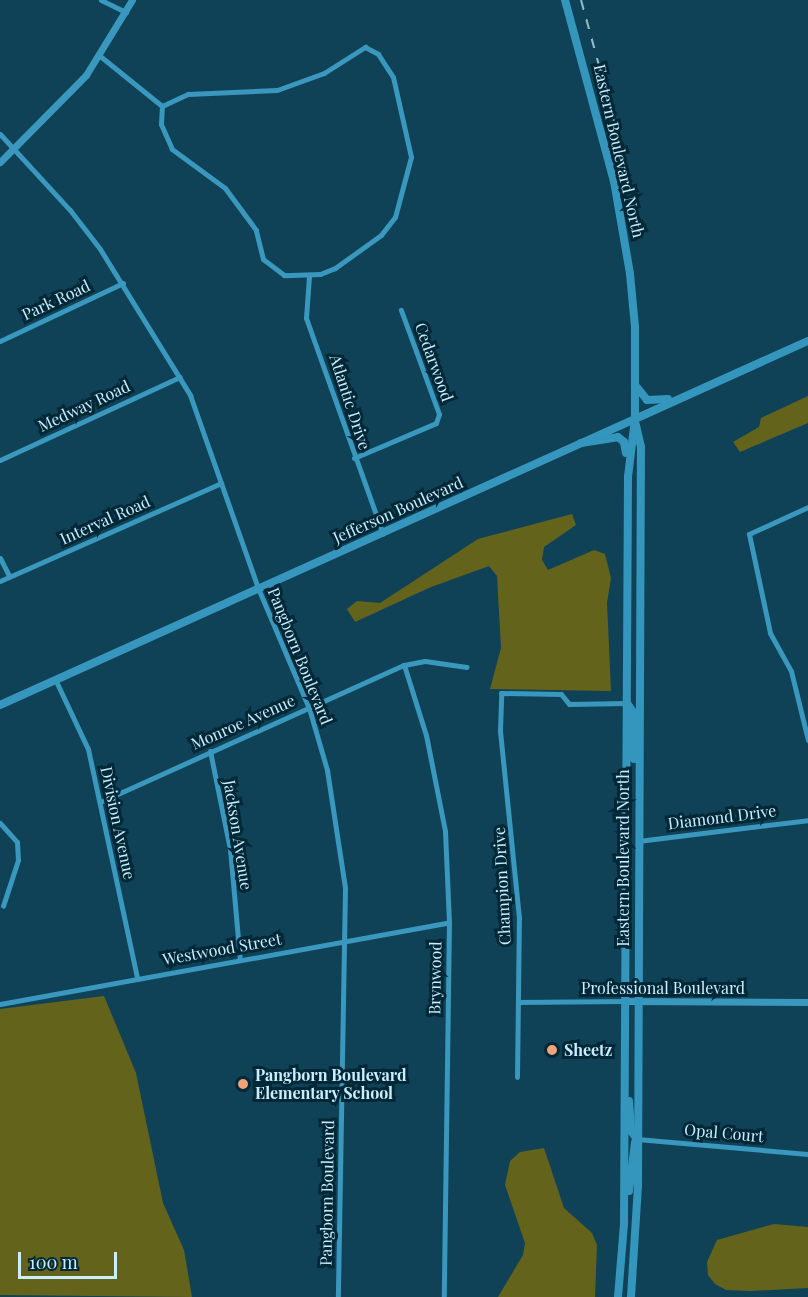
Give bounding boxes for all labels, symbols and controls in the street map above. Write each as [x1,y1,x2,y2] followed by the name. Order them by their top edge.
[590,62,648,240] street label: Eastern Boulevard North
[19,276,93,324] street label: Park Road
[411,320,457,404] street label: Cedarwood
[326,352,374,452] street label: Atlantic Drive
[35,376,133,436] street label: Medway Road
[330,473,466,547] street label: Jefferson Boulevard
[57,492,153,548] street label: Interval Road
[264,585,336,727] street label: Pangborn Boulevard
[188,690,298,754] street label: Monroe Avenue
[97,764,139,882] street label: Division Avenue
[613,769,633,947] street label: Eastern Boulevard North
[220,778,256,892] street label: Jackson Avenue
[667,801,777,833] street label: Diamond Drive
[489,827,515,945] street label: Champion Drive
[161,929,283,969] street label: Westwood Street
[425,941,445,1015] street label: Brynwood
[581,978,745,998] street label: Professional Boulevard
[564,1040,612,1060] place label: Sheetz
[545,1043,559,1057] marker: Sheetz
[255,1065,407,1103] place label: Pangborn Boulevard Elementary School
[236,1077,250,1091] marker: Pangborn Boulevard Elementary School
[316,1120,338,1266] street label: Pangborn Boulevard
[684,1120,764,1146] street label: Opal Court
[21,1240,120,1278] scale bar
[29,1250,78,1274] text: 100 m

